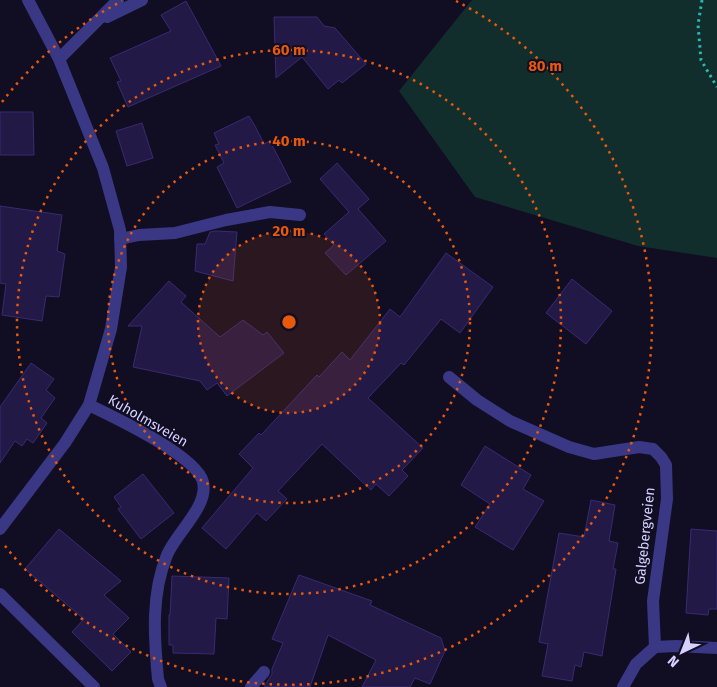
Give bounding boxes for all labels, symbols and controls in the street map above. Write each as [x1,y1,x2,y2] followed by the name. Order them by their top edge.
[272,41,306,59] text: 60 m
[528,57,562,75] text: 80 m
[272,132,306,150] text: 40 m
[273,222,305,240] text: 20 m
[280,313,298,331] centre of rings
[105,391,191,451] street label: Kuholmsveien
[631,486,659,586] street label: Galgebergveien
[657,627,707,677] north arrow
[664,652,683,671] text: N

